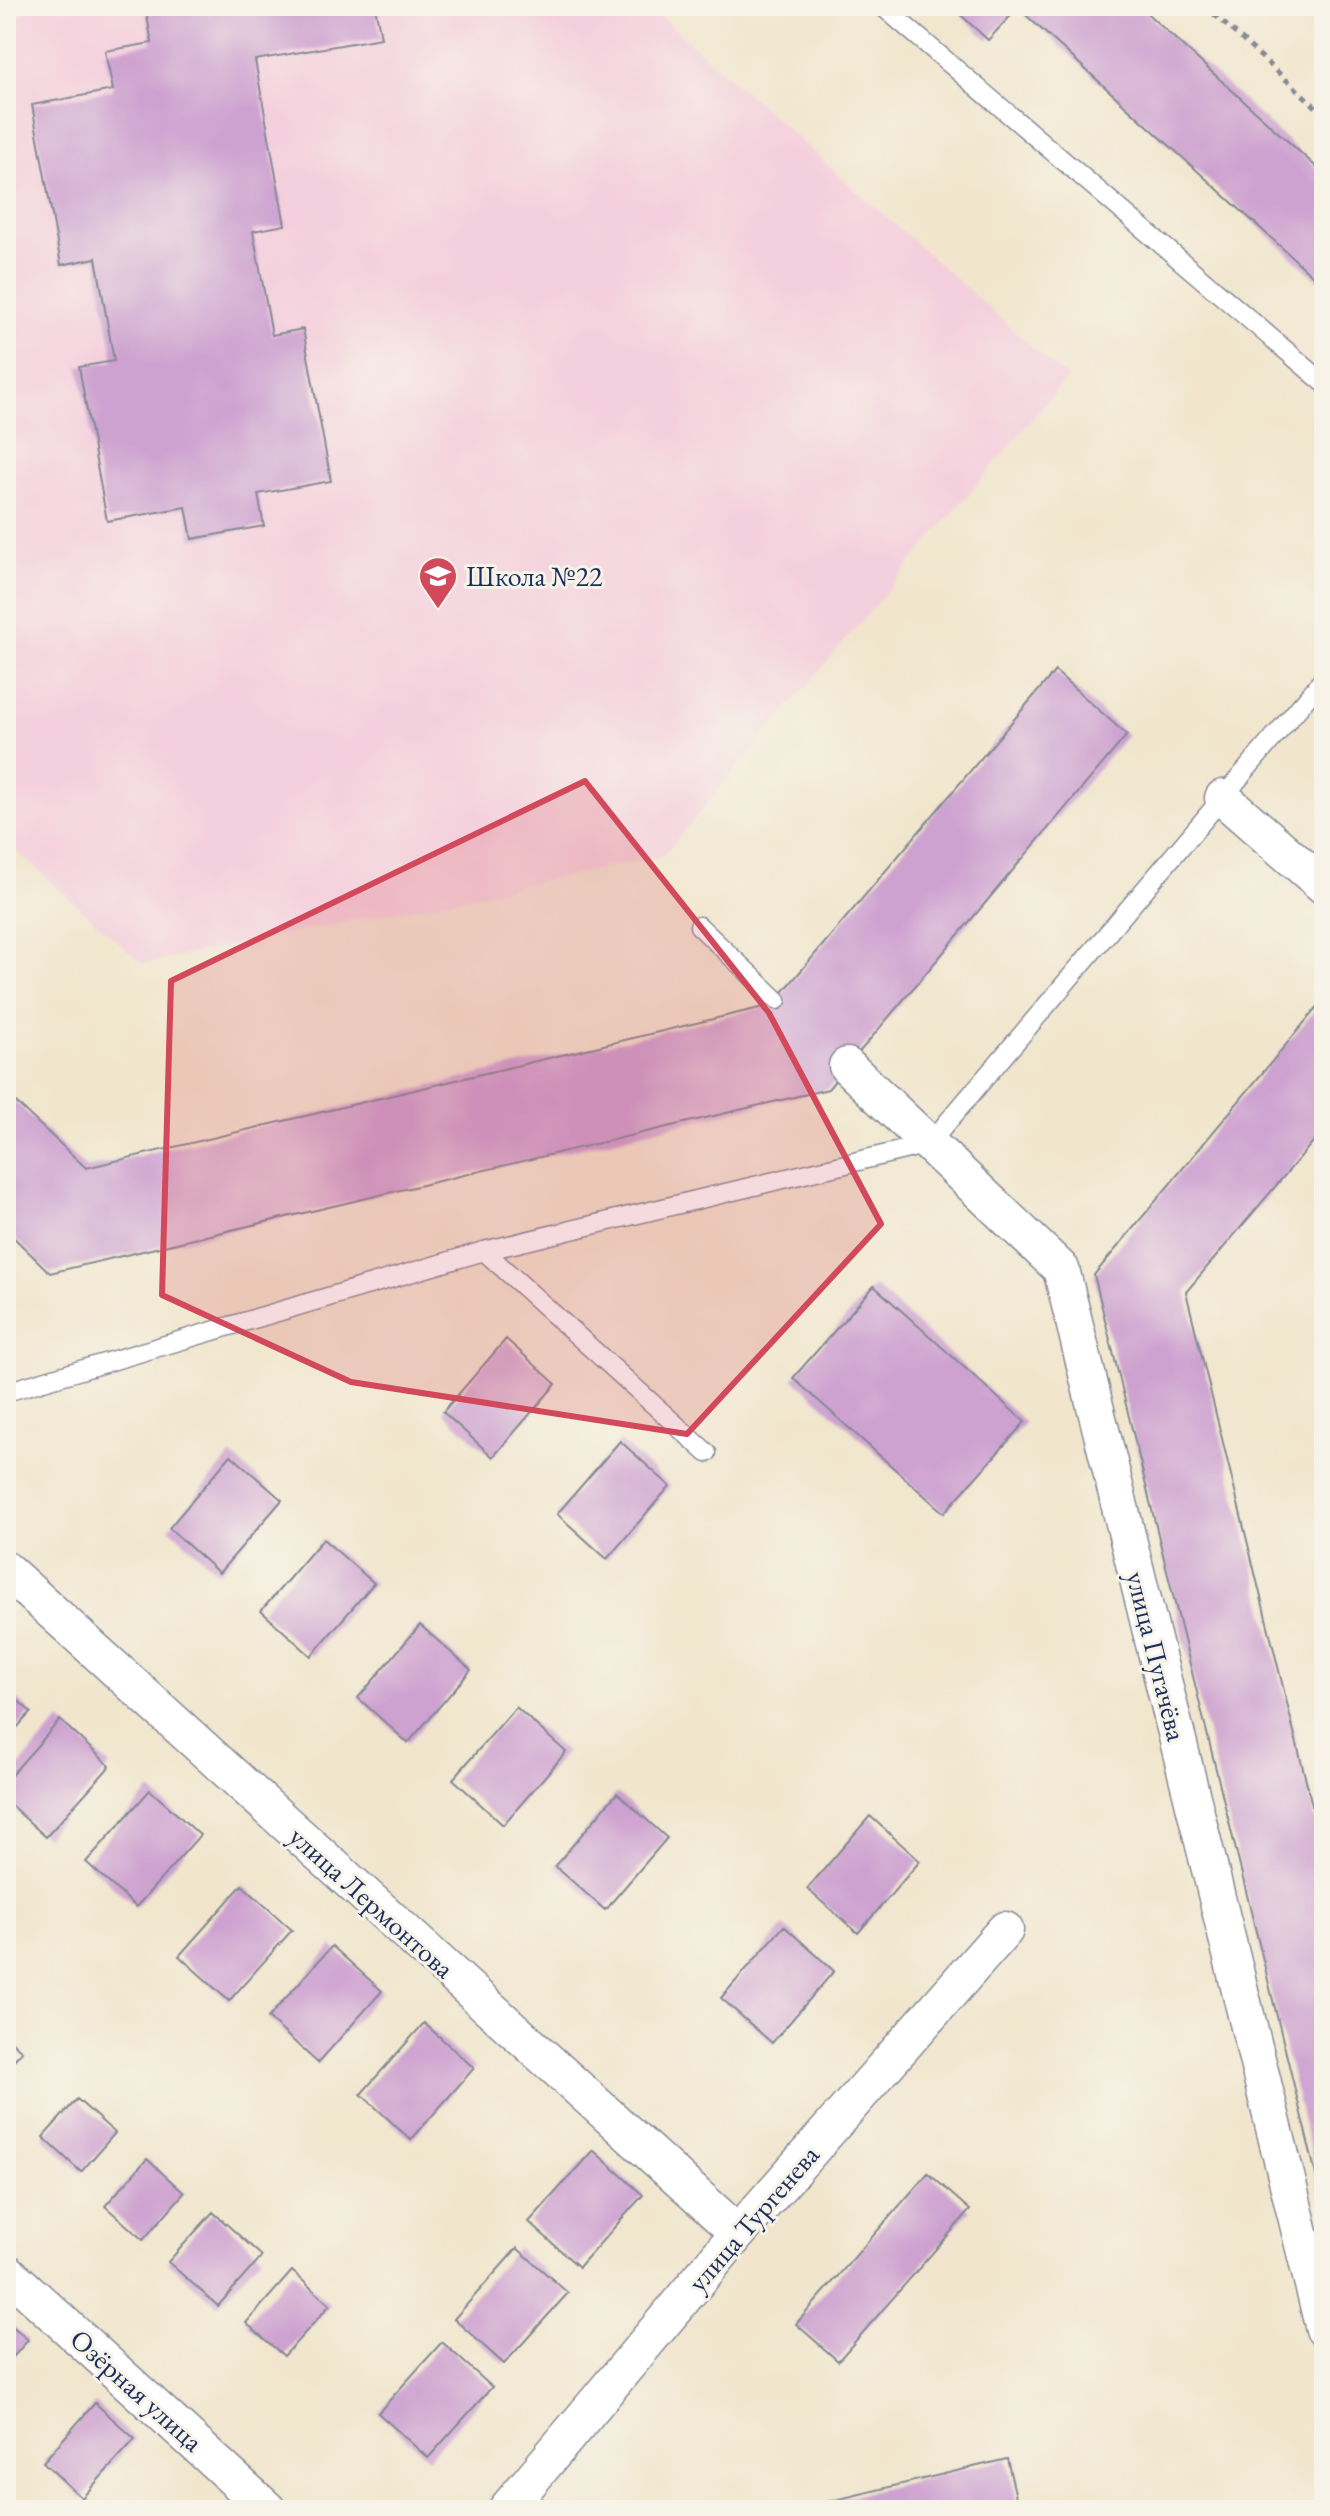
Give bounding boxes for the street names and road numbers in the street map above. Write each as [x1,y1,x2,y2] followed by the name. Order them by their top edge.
[1119,1567,1196,1745] street label: улица Пугачёва
[282,1818,463,1986] street label: улица Лермонтова
[679,2136,827,2299] street label: улица Тургенева
[63,2321,212,2460] street label: Озёрная улица

